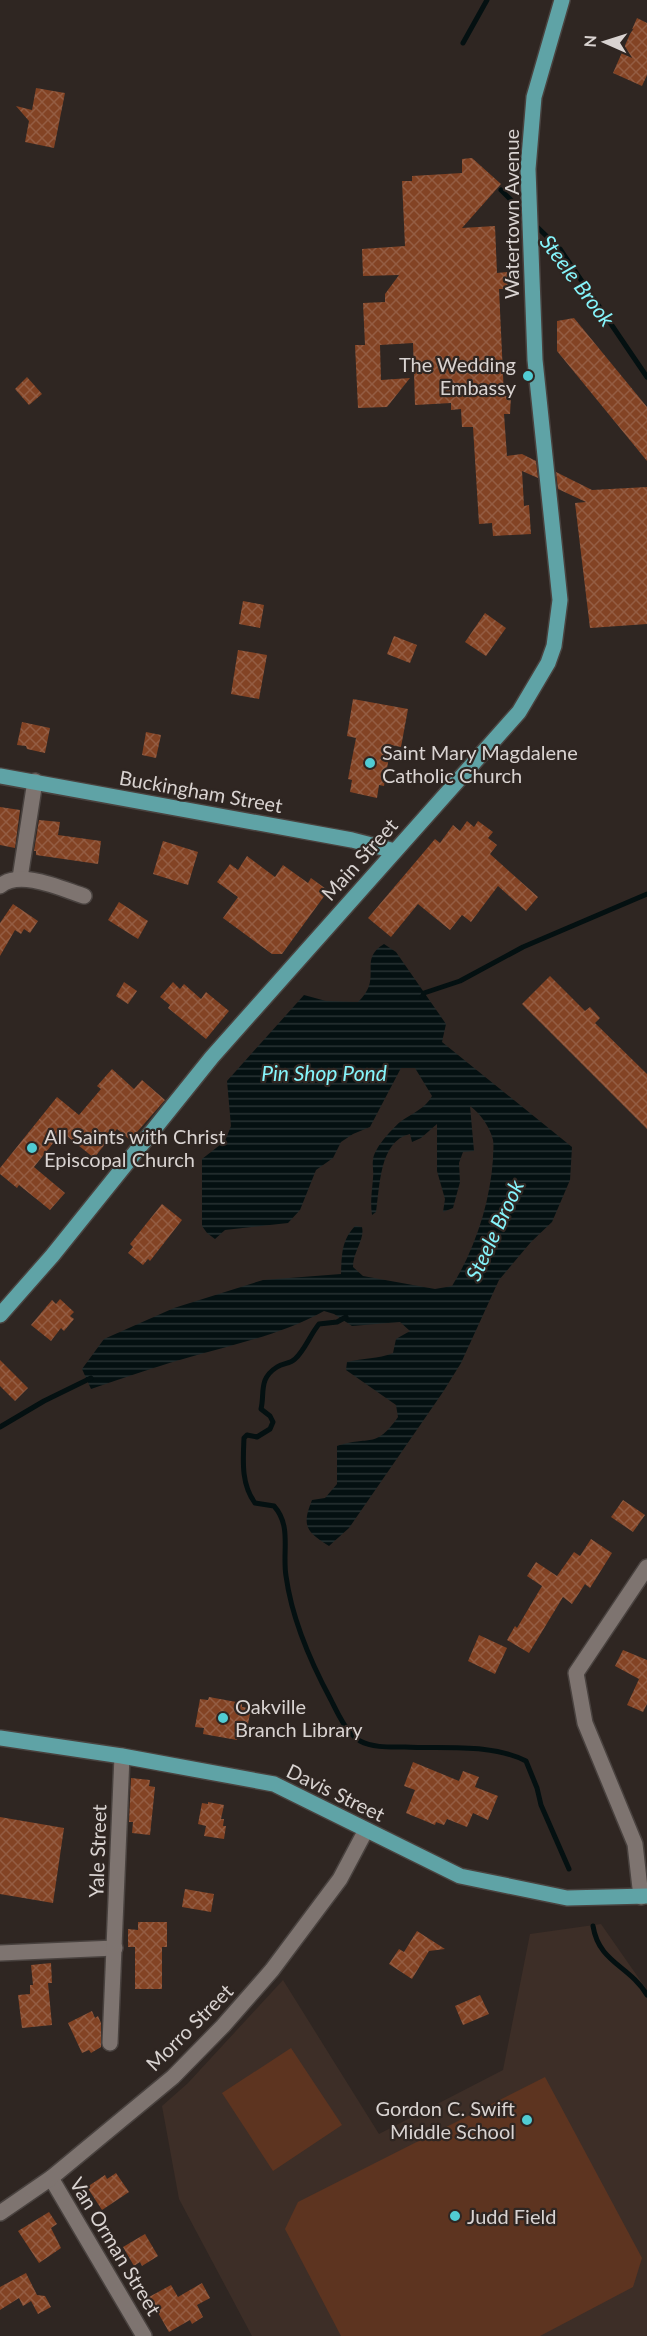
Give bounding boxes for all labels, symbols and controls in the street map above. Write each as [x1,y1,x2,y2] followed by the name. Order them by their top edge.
[575,12,635,72] north arrow
[580,35,599,48] text: N
[499,129,523,299] street label: Watertown Avenue
[535,229,621,332] water label: Steele Brook
[399,352,517,399] place label: The Wedding Embassy
[521,369,535,383] marker: The Wedding Embassy
[382,740,578,787] place label: Saint Mary Magdalene Catholic Church
[363,756,377,770] marker: Saint Mary Magdalene Catholic Church
[118,765,284,817] street label: Buckingham Street
[316,813,402,905] street label: Main Street
[261,1060,387,1085] water label: Pin Shop Pond
[44,1124,225,1171] place label: All Saints with Christ Episcopal Church
[25,1141,39,1155] marker: All Saints with Christ Episcopal Church
[460,1175,529,1284] water label: Steele Brook
[235,1694,363,1741] place label: Oakville Branch Library
[216,1711,230,1725] marker: Oakville Branch Library
[283,1758,389,1826] street label: Davis Street
[83,1804,111,1898] street label: Yale Street
[141,1979,237,2075] street label: Morro Street
[376,2096,515,2143] place label: Gordon C. Swift Middle School
[520,2113,534,2127] marker: Gordon C. Swift Middle School
[65,2173,167,2319] street label: Van Orman Street
[467,2204,556,2228] place label: Judd Field
[448,2209,462,2223] marker: Judd Field

